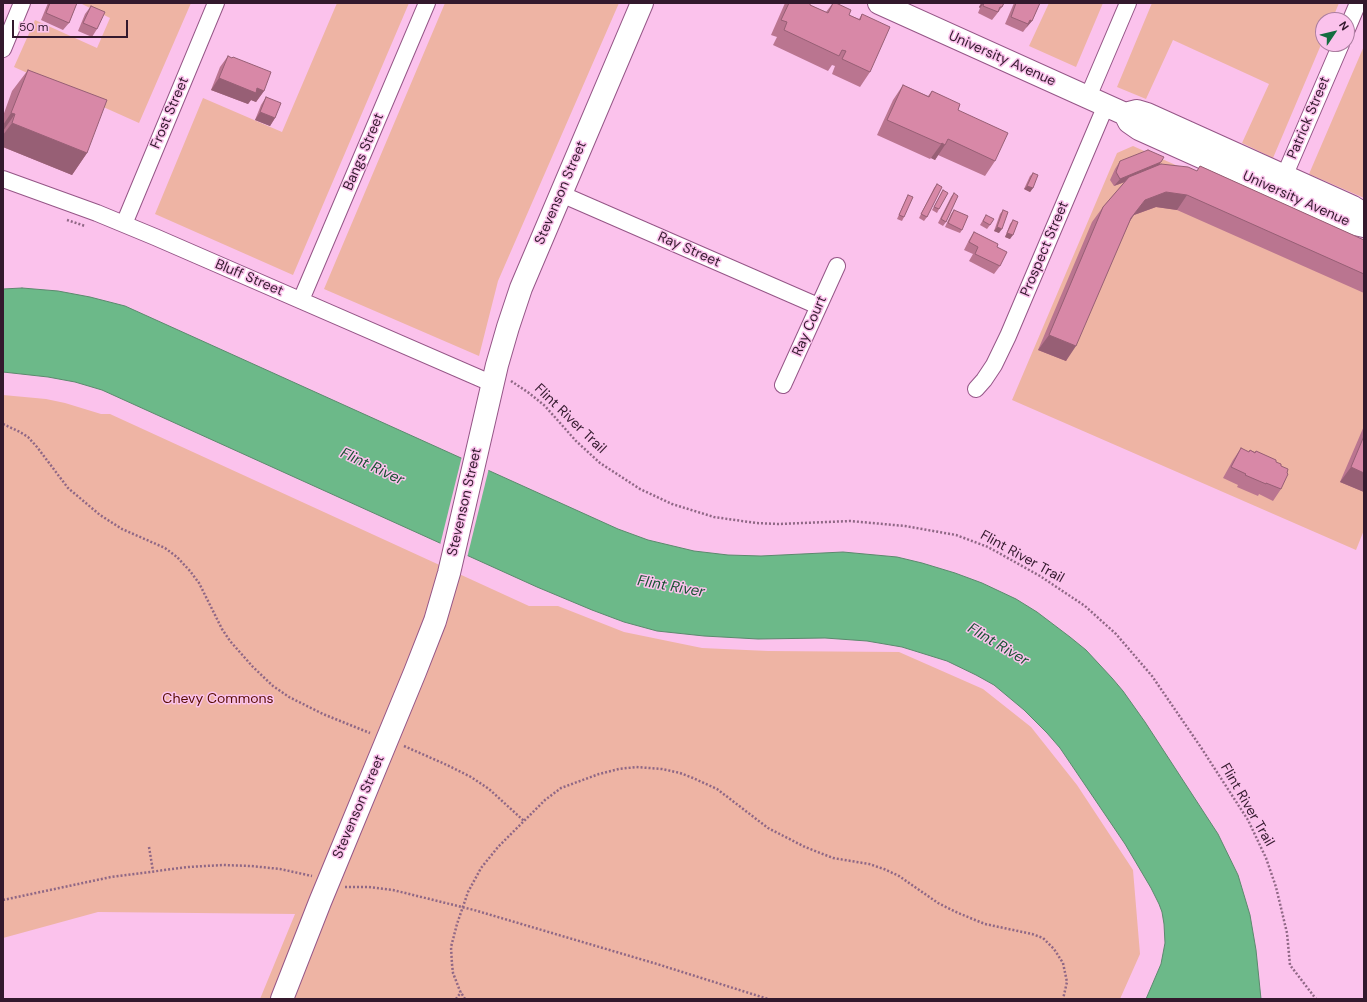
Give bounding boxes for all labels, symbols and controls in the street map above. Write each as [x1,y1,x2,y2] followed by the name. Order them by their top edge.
[14,12,130,38] scale bar
[1315,12,1355,52] north arrow
[1336,18,1352,33] text: N
[19,19,48,35] text: 50 m
[946,28,1058,90] street label: University Avenue
[1284,74,1334,162] street label: Patrick Street
[147,75,193,151] street label: Frost Street
[340,111,388,193] street label: Bangs Street
[532,139,590,247] street label: Stevenson Street
[1240,168,1352,230] street label: University Avenue
[1017,199,1073,299] street label: Prospect Street
[655,229,723,271] street label: Ray Street
[212,256,286,300] street label: Bluff Street
[789,293,831,359] street label: Ray Court
[531,381,609,457] street label: Flint River Trail
[337,444,407,490] water label: Flint River
[444,446,486,558] street label: Stevenson Street
[977,527,1067,587] street label: Flint River Trail
[636,572,706,602] water label: Flint River
[964,620,1032,670] water label: Flint River
[162,691,274,707] park label: Chevy Commons
[330,753,388,861] street label: Stevenson Street
[1216,760,1278,850] street label: Flint River Trail

